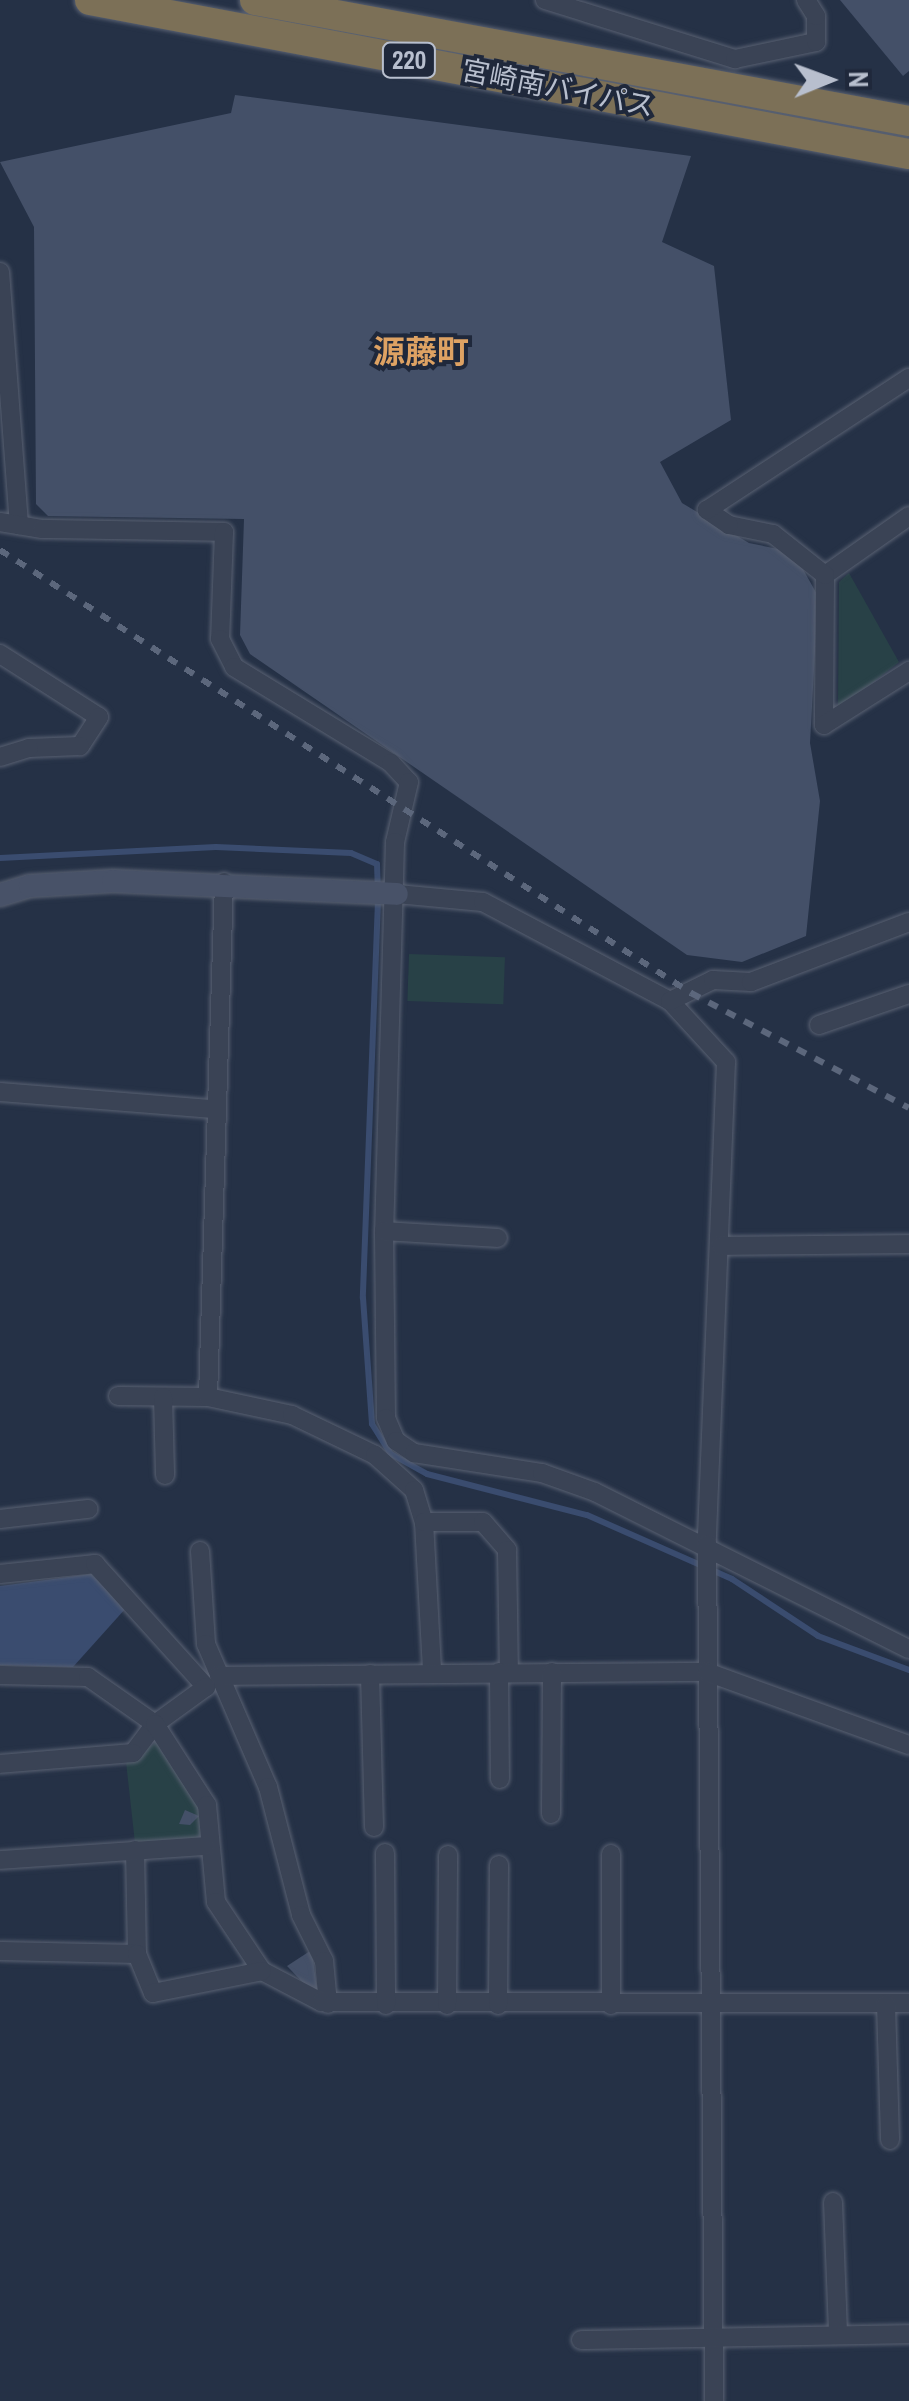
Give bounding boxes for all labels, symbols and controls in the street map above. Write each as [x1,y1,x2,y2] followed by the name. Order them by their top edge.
[779,30,879,130] north arrow
[382,40,436,80] road number: 220
[459,53,657,123] street label: 宮崎南バイパス
[840,71,878,88] text: N
[373,333,469,371] district label: 源藤町

